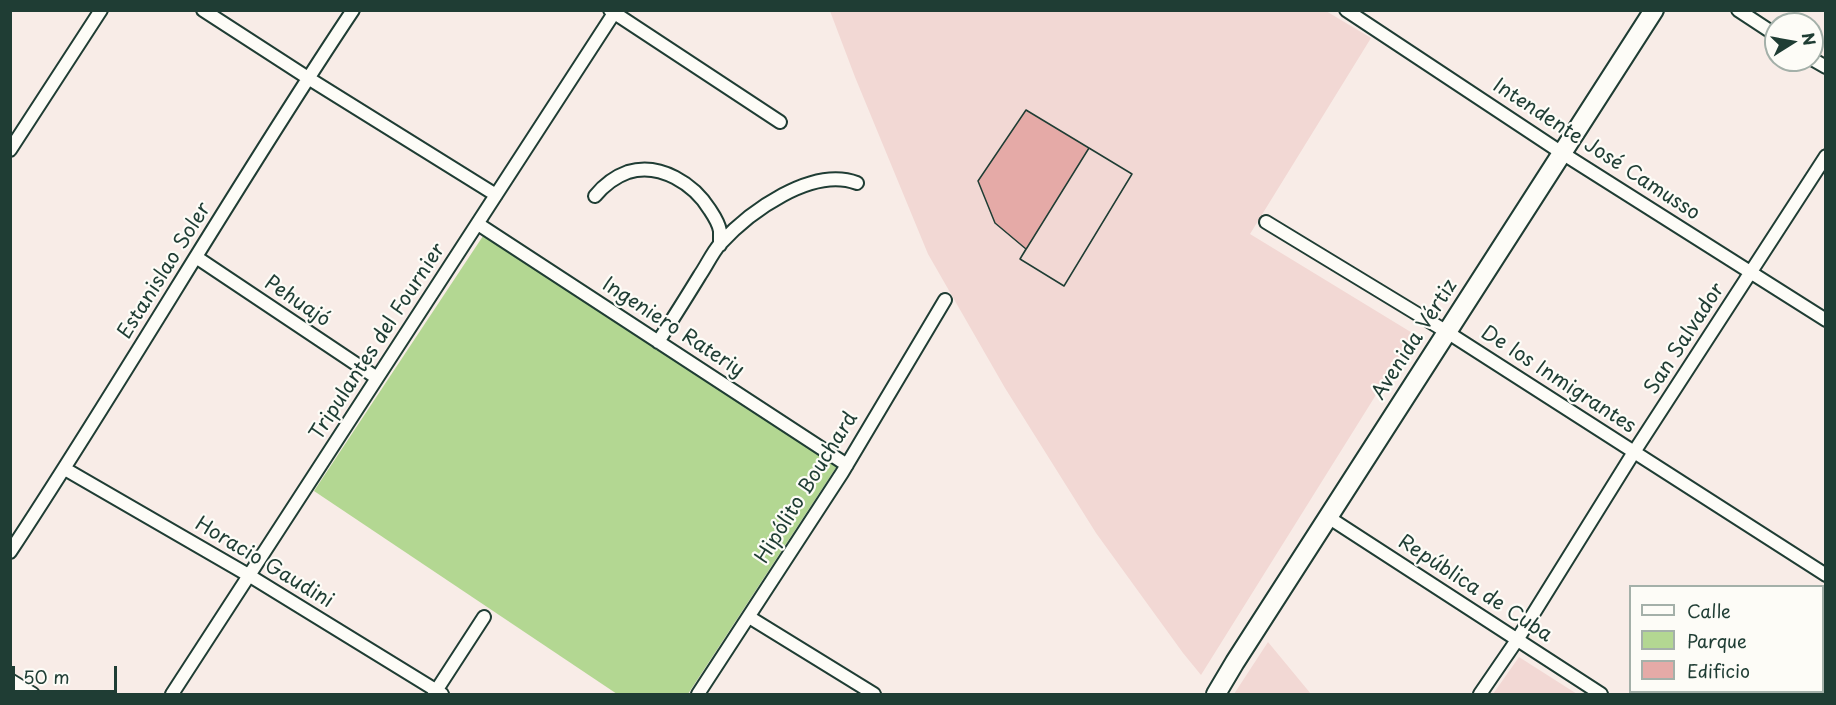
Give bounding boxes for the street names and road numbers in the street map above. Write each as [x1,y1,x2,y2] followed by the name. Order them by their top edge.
[1488,74,1704,226] street label: Intendente José Camusso
[113,198,217,344] street label: Estanislao Soler
[305,239,451,445] street label: Tripulantes del Fournier
[260,271,334,333] street label: Pehuajó
[597,273,749,383] street label: Ingeniero Rateriy
[1367,275,1463,405] street label: Avenida Vértiz
[1640,279,1730,399] street label: San Salvador
[1476,321,1640,439] street label: De los Inmigrantes
[751,408,863,568] street label: Hipólito Bouchard
[190,512,338,614] street label: Horacio Gaudini
[1393,530,1557,648] street label: República de Cuba

